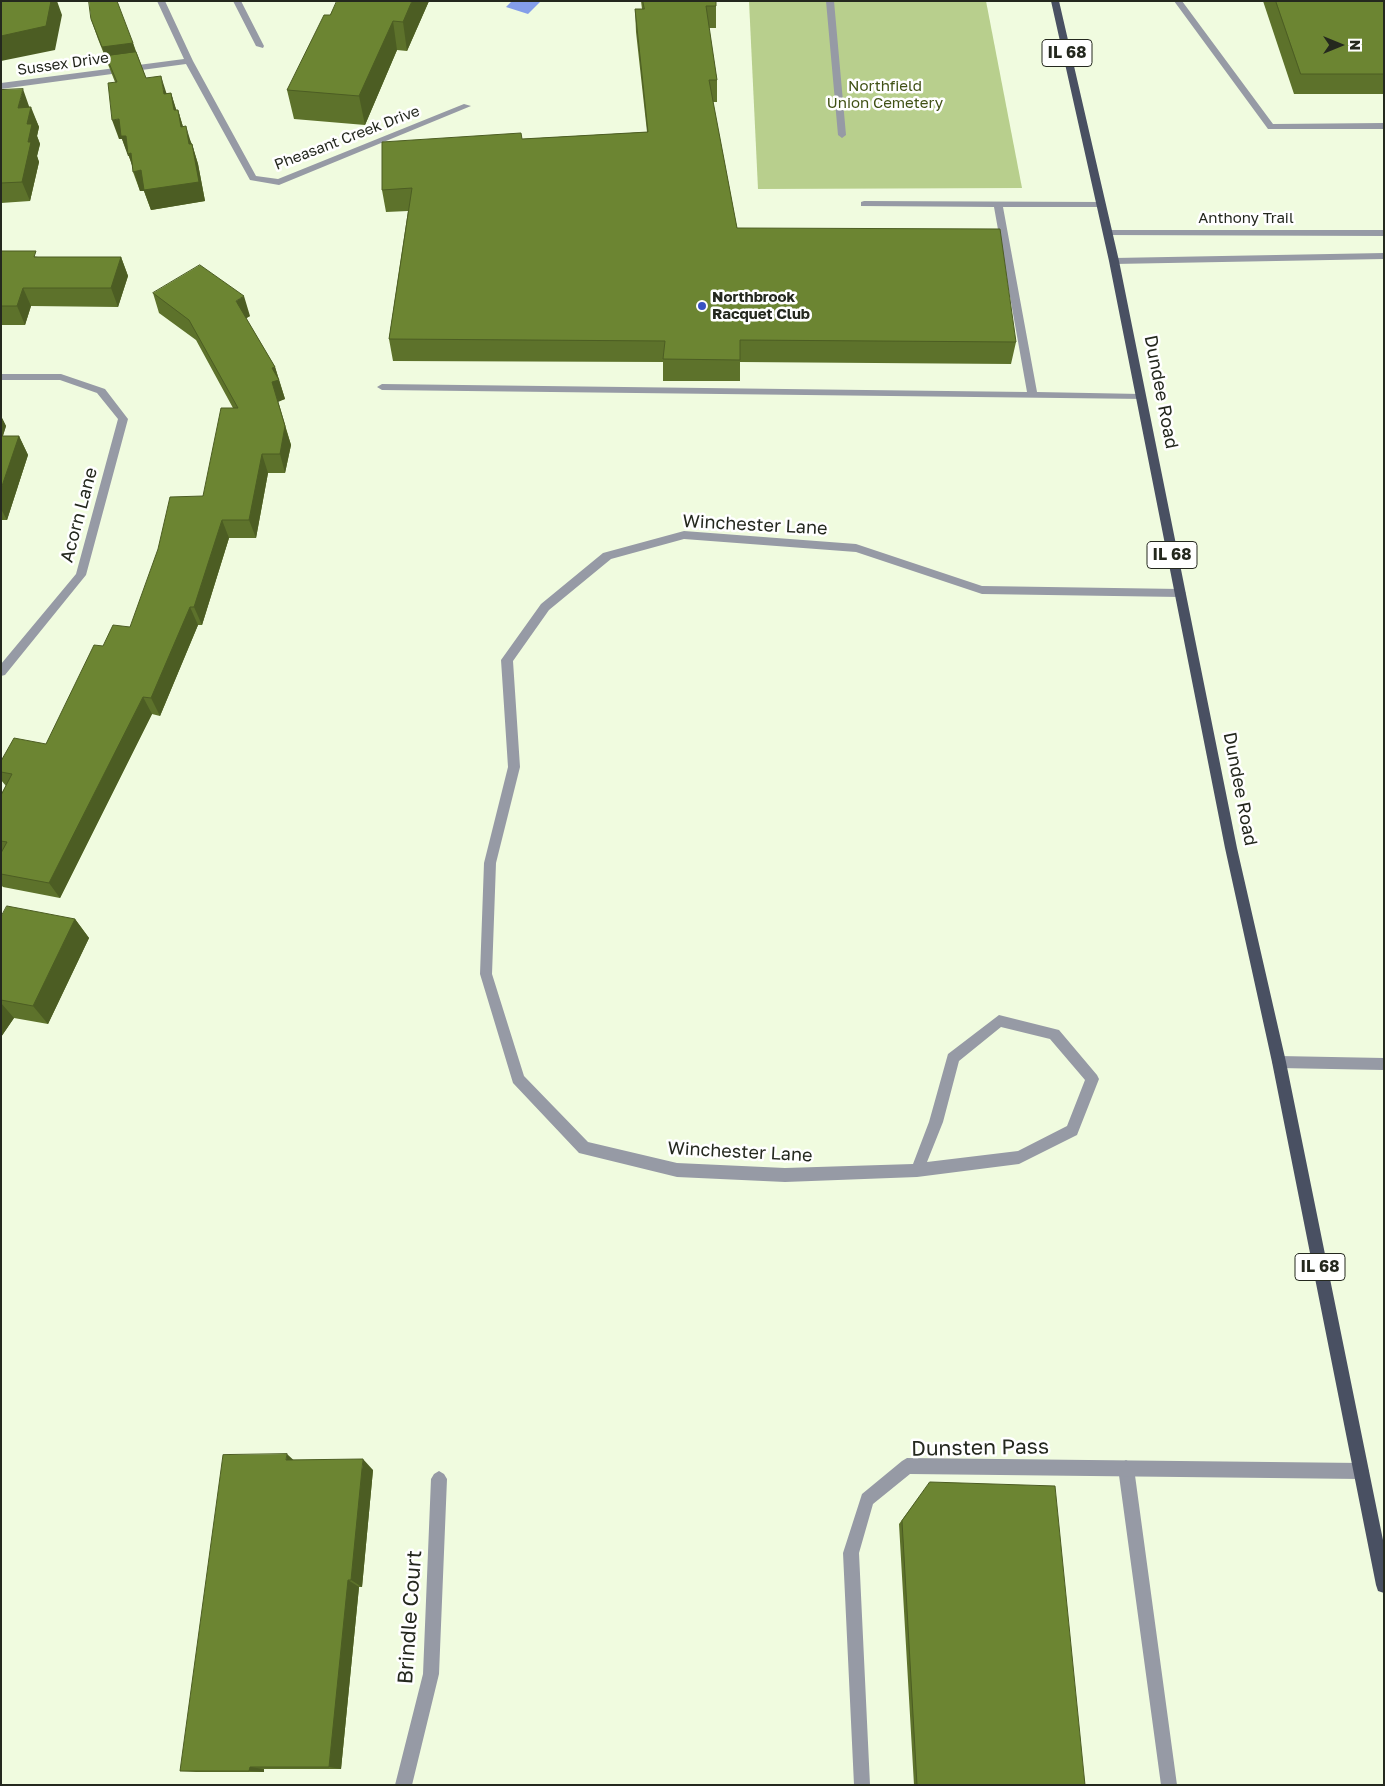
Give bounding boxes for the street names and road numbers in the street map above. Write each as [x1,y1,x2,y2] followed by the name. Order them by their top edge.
[1042,40,1092,66] road number: IL 68
[16,49,110,79] street label: Sussex Drive
[272,102,422,174] street label: Pheasant Creek Drive
[1198,209,1294,227] street label: Anthony Trail
[1139,333,1183,451] street label: Dundee Road
[56,465,102,565] street label: Acorn Lane
[682,510,828,540] street label: Winchester Lane
[1147,542,1197,568] road number: IL 68
[1218,730,1262,848] street label: Dundee Road
[667,1137,813,1167] street label: Winchester Lane
[1295,1254,1345,1280] road number: IL 68
[911,1434,1049,1462] street label: Dunsten Pass
[393,1549,427,1685] street label: Brindle Court

